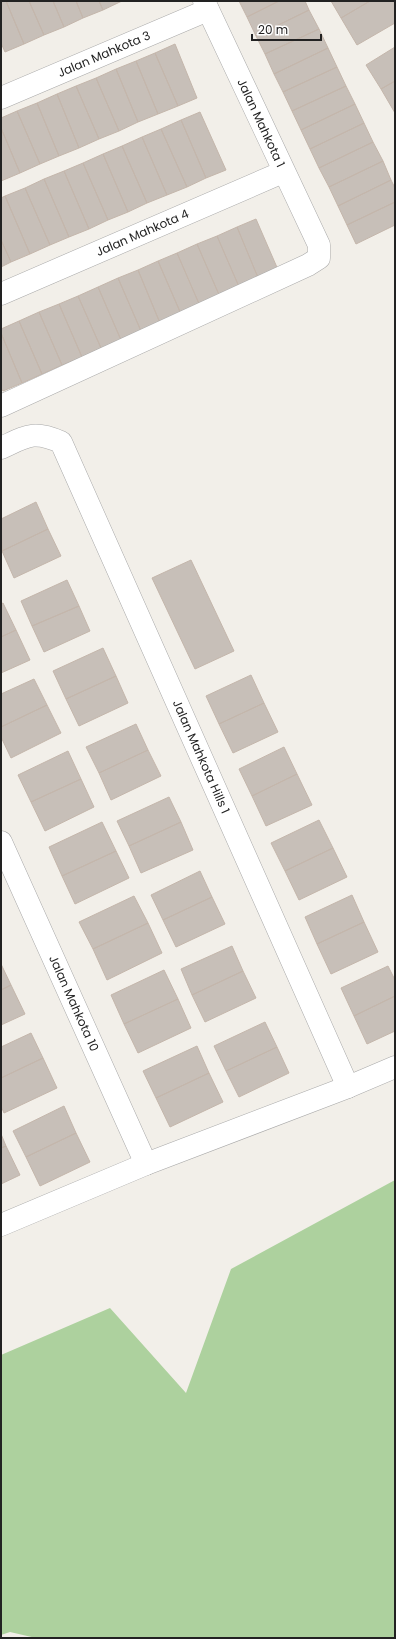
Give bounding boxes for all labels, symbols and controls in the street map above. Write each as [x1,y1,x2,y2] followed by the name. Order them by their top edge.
[252,16,321,42] scale bar
[258,21,288,38] text: 20 m
[55,26,153,81] street label: Jalan Mahkota 3
[233,76,289,170] street label: Jalan Mahkota 1
[93,205,192,260] street label: Jalan Mahkota 4
[169,697,234,816] street label: Jalan Mahkota Hills 1
[45,952,103,1054] street label: Jalan Mahkota 10

